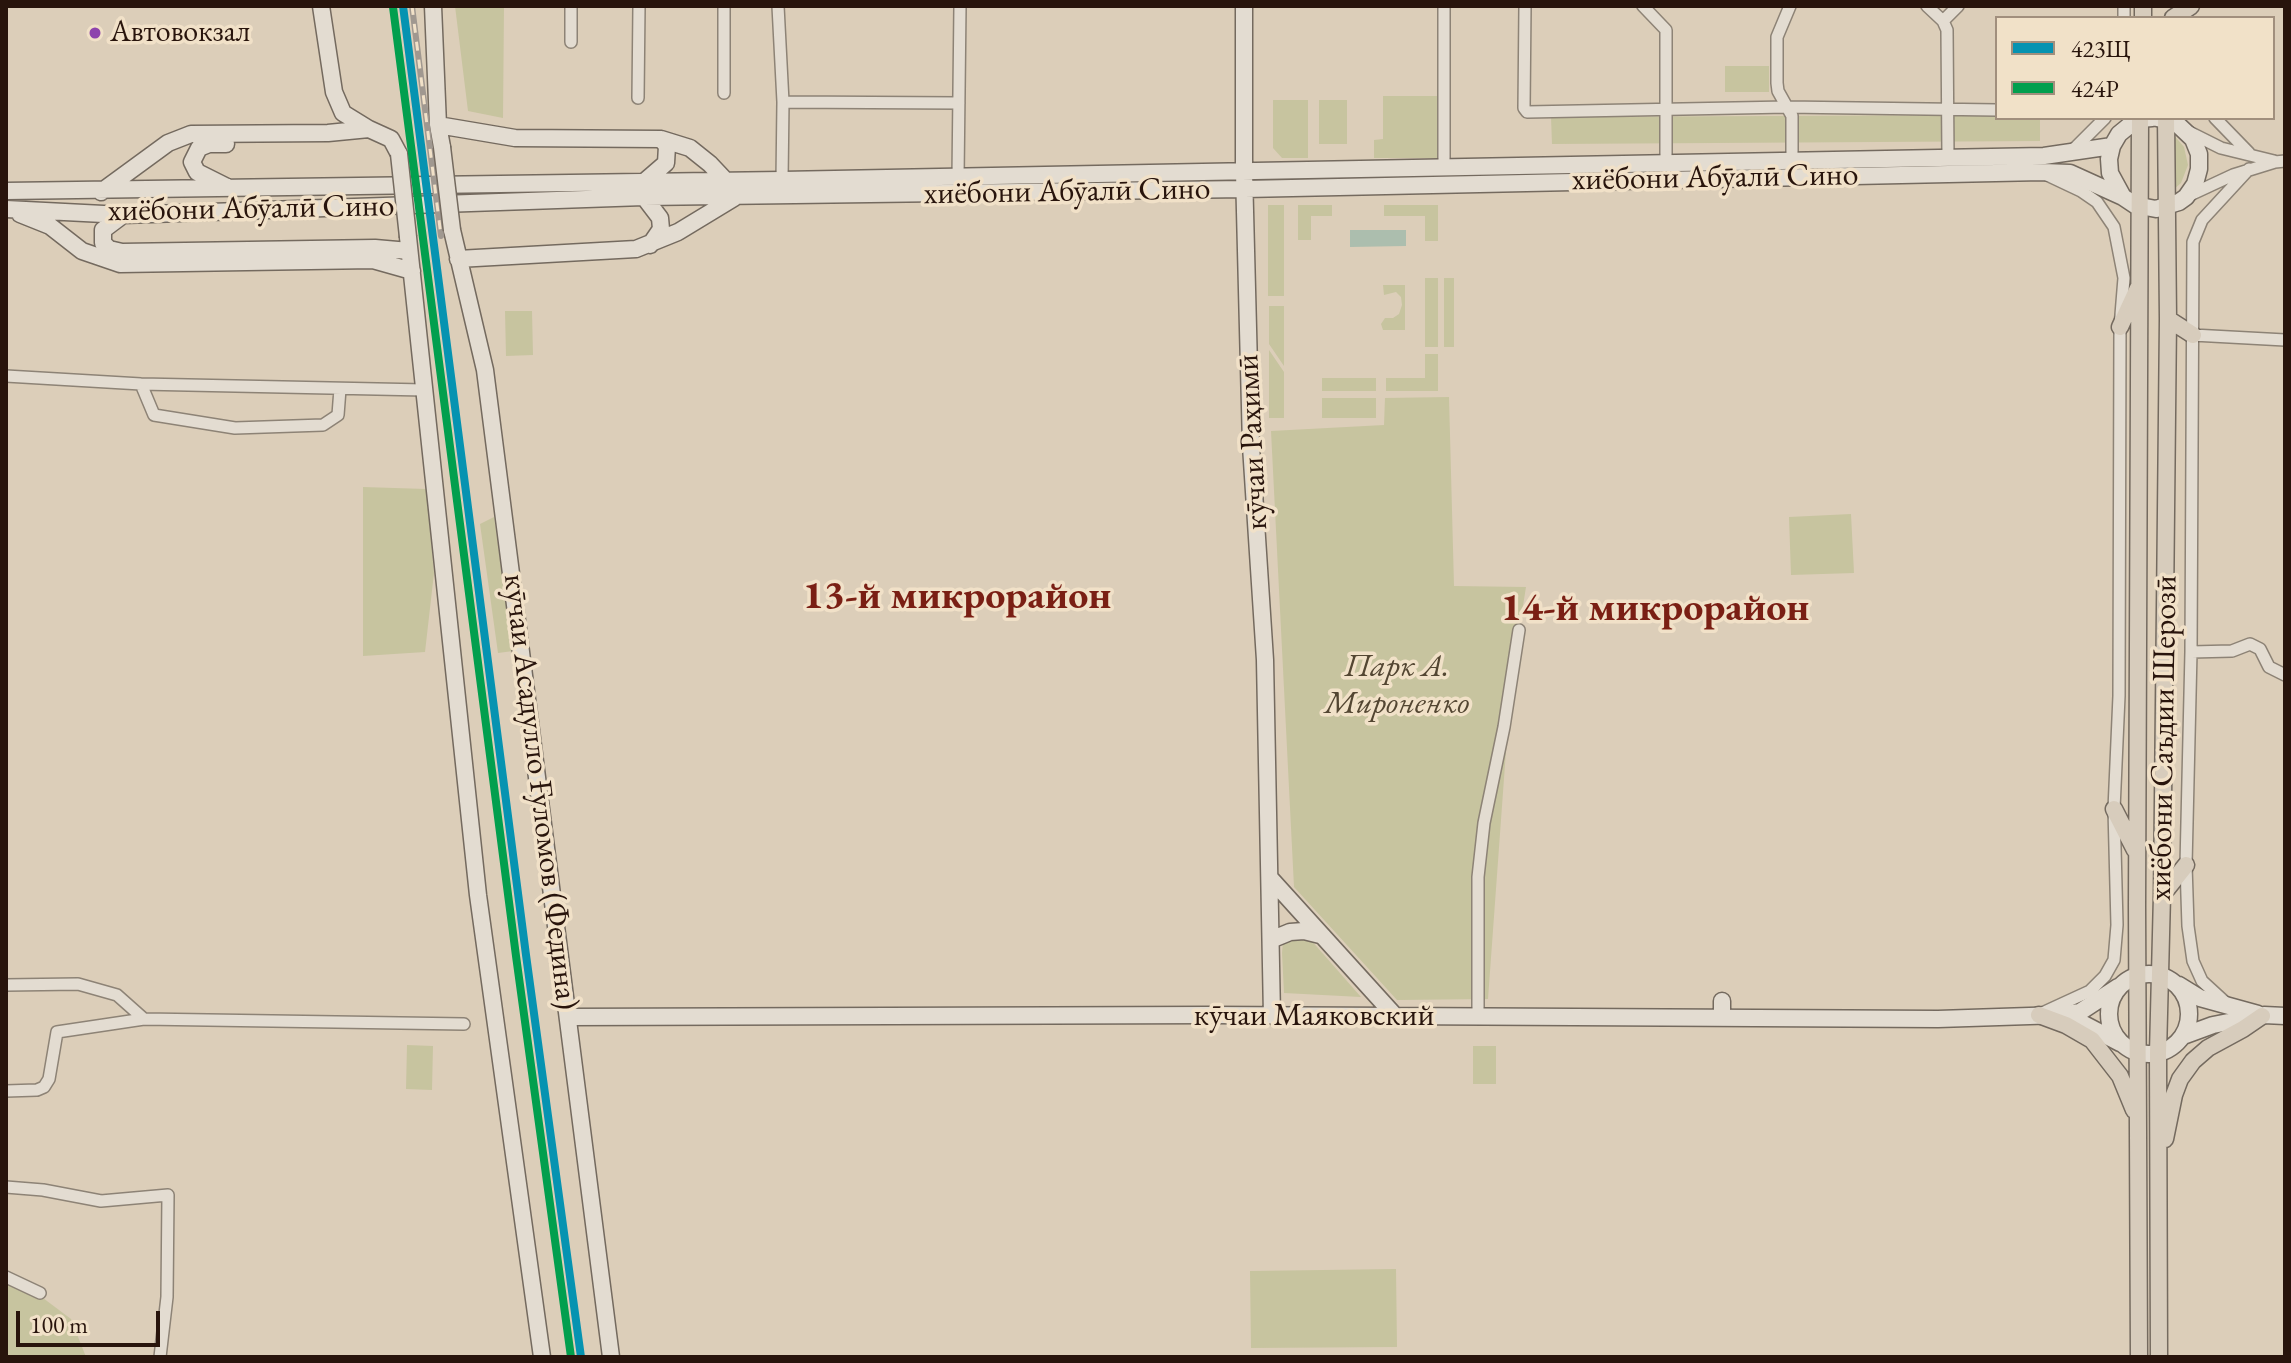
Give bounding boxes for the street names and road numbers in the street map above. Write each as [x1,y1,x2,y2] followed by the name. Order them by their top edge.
[1571,156,1859,200] street label: хиёбони Абӯалӣ Сино
[923,170,1211,214] street label: хиёбони Абӯалӣ Сино
[107,187,395,231] street label: хиёбони Абӯалӣ Сино
[1229,353,1277,531] street label: кӯчаи Раҳимӣ
[494,572,586,1012] street label: кӯчаи Асадулло Ғуломов (Федина)
[2142,575,2186,901] street label: хиёбони Саъдии Шерозӣ
[1194,997,1434,1035] street label: кӯчаи Маяковский

